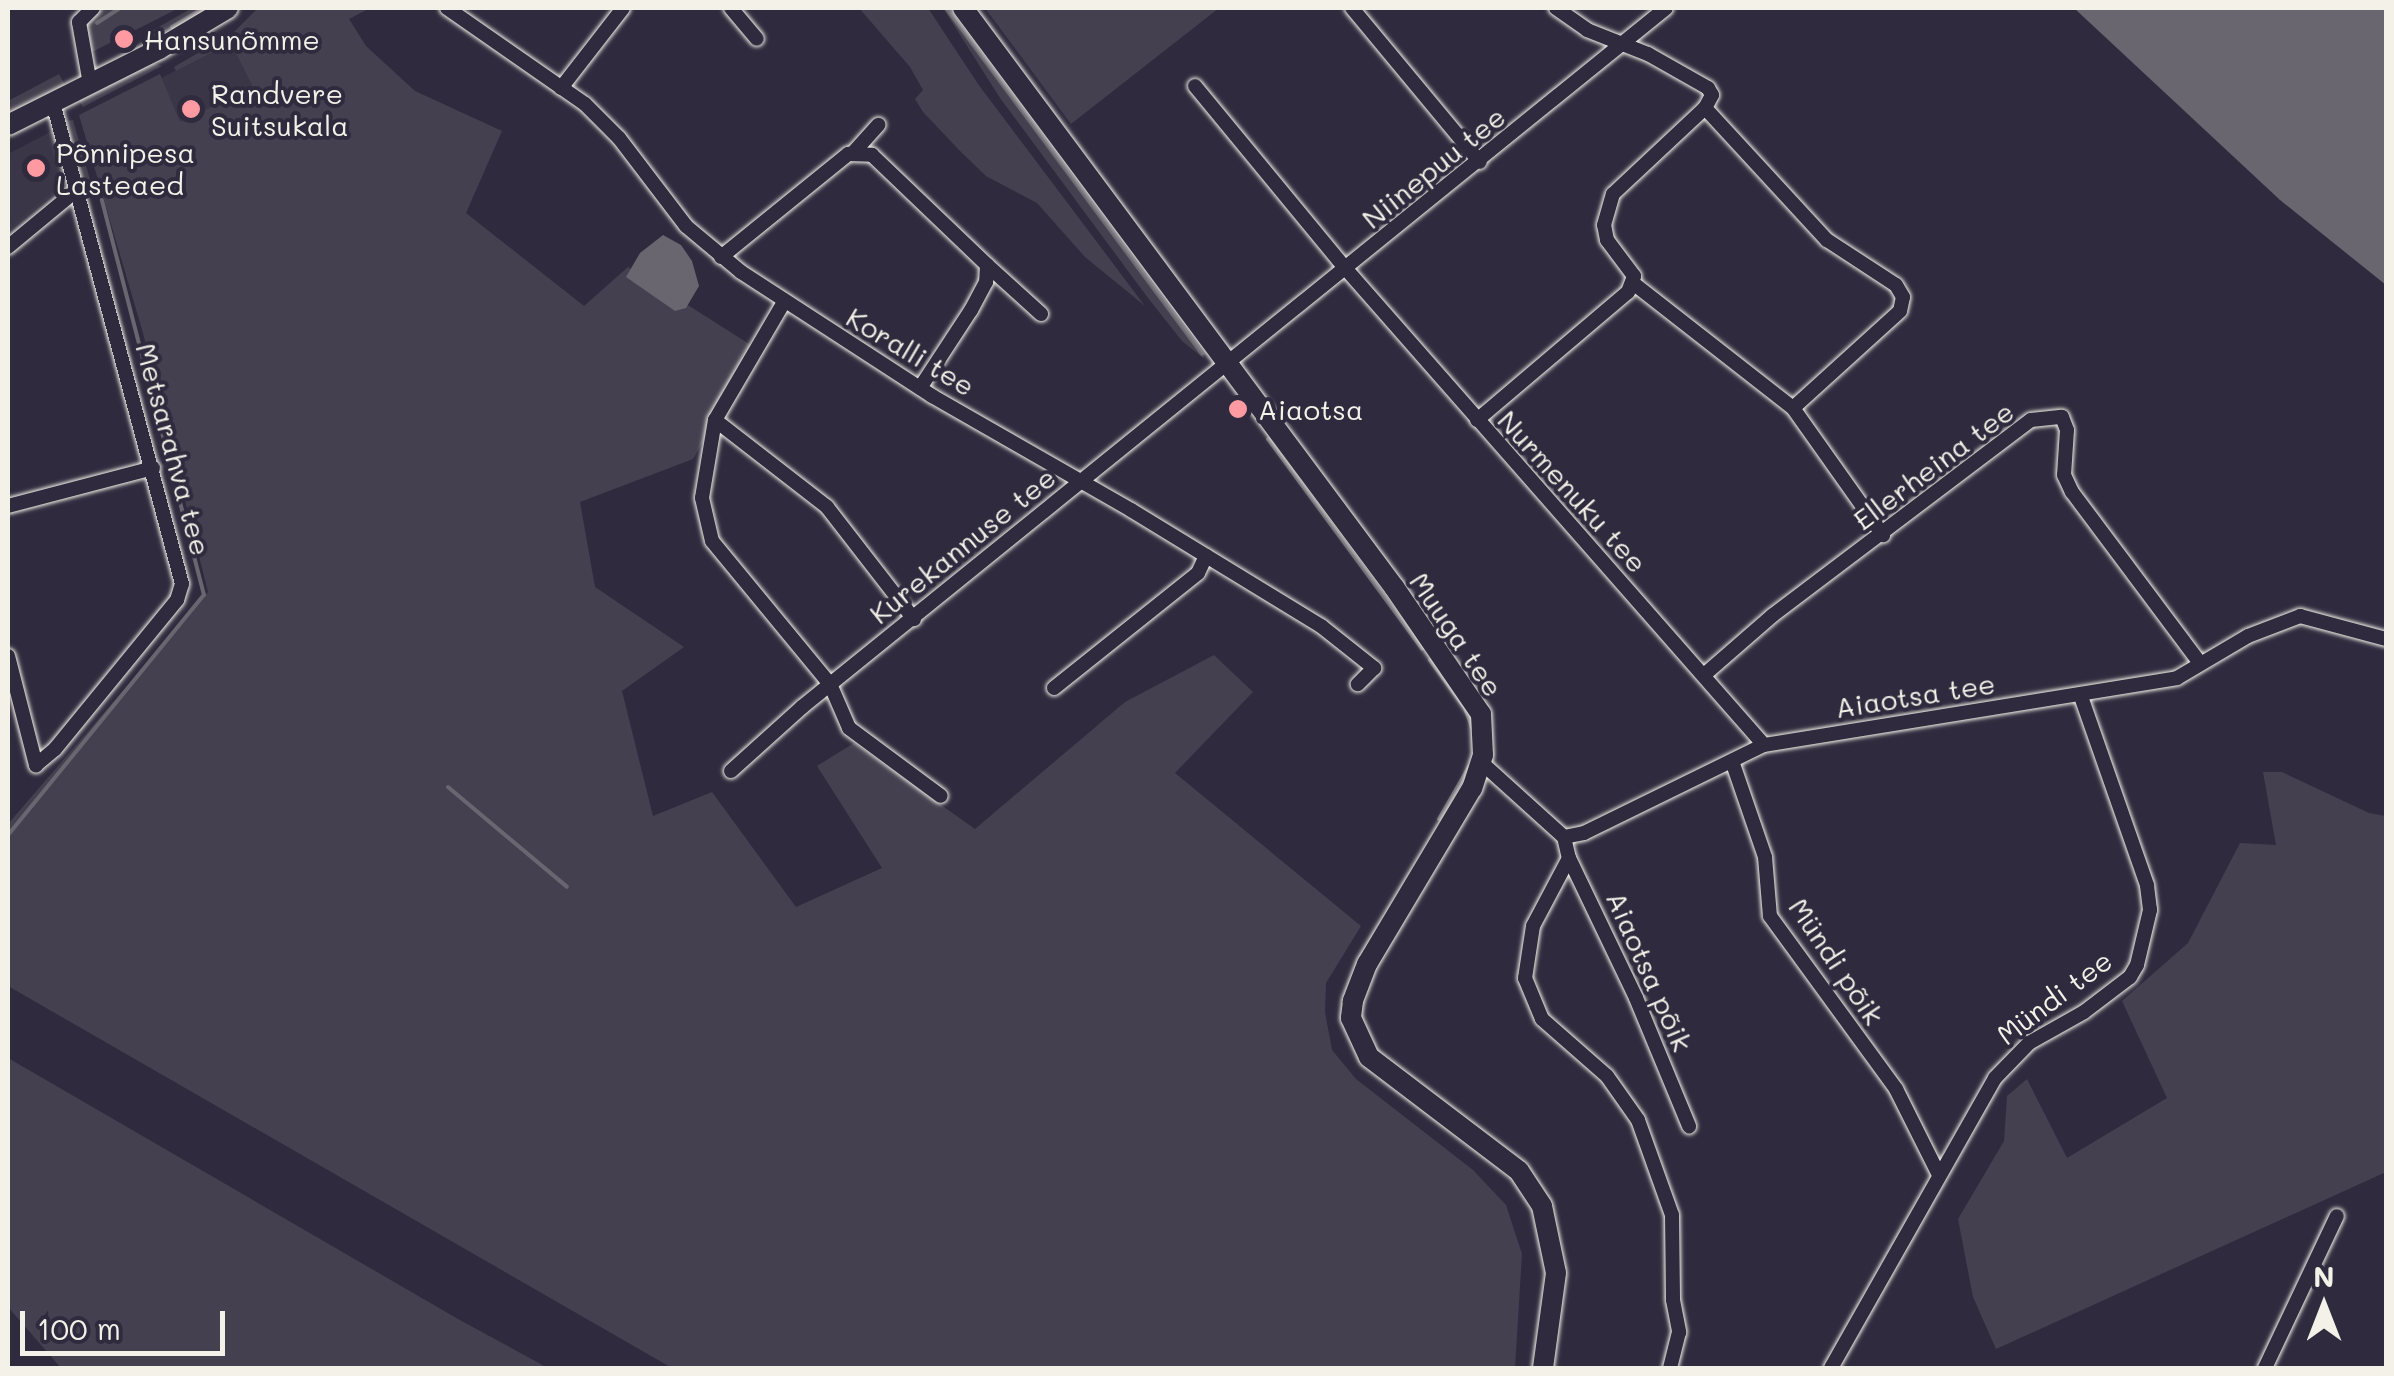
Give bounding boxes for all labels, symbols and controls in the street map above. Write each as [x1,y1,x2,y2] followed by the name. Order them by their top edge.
[144,22,320,56] place label: Hansunõmme
[113,28,135,50] marker: Hansunõmme
[211,76,349,142] place label: Randvere Suitsukala
[180,98,202,120] marker: Randvere Suitsukala
[1355,99,1511,235] street label: Niinepuu tee
[56,135,195,201] place label: Põnnipesa Lasteaed
[25,157,47,179] marker: Põnnipesa Lasteaed
[841,300,981,402] street label: Koralli tee
[129,339,219,559] street label: Metsarahva tee
[1258,392,1363,426] place label: Aiaotsa
[1846,394,2020,536] street label: Ellerheina tee
[1227,398,1249,420] marker: Aiaotsa
[1491,403,1655,579] street label: Nurmenuku tee
[862,460,1062,630] street label: Kurekannuse tee
[1403,566,1511,702] street label: Muuga tee
[1833,666,1997,724] street label: Aiaotsa tee
[1600,886,1700,1056] street label: Aiaotsa põik
[1782,891,1892,1031] street label: Mündi põik
[1990,943,2118,1051] street label: Mündi tee
[2274,1256,2374,1356] north arrow
[2313,1258,2335,1294] text: N
[25,1291,230,1353] scale bar
[37,1308,121,1348] text: 100 m

